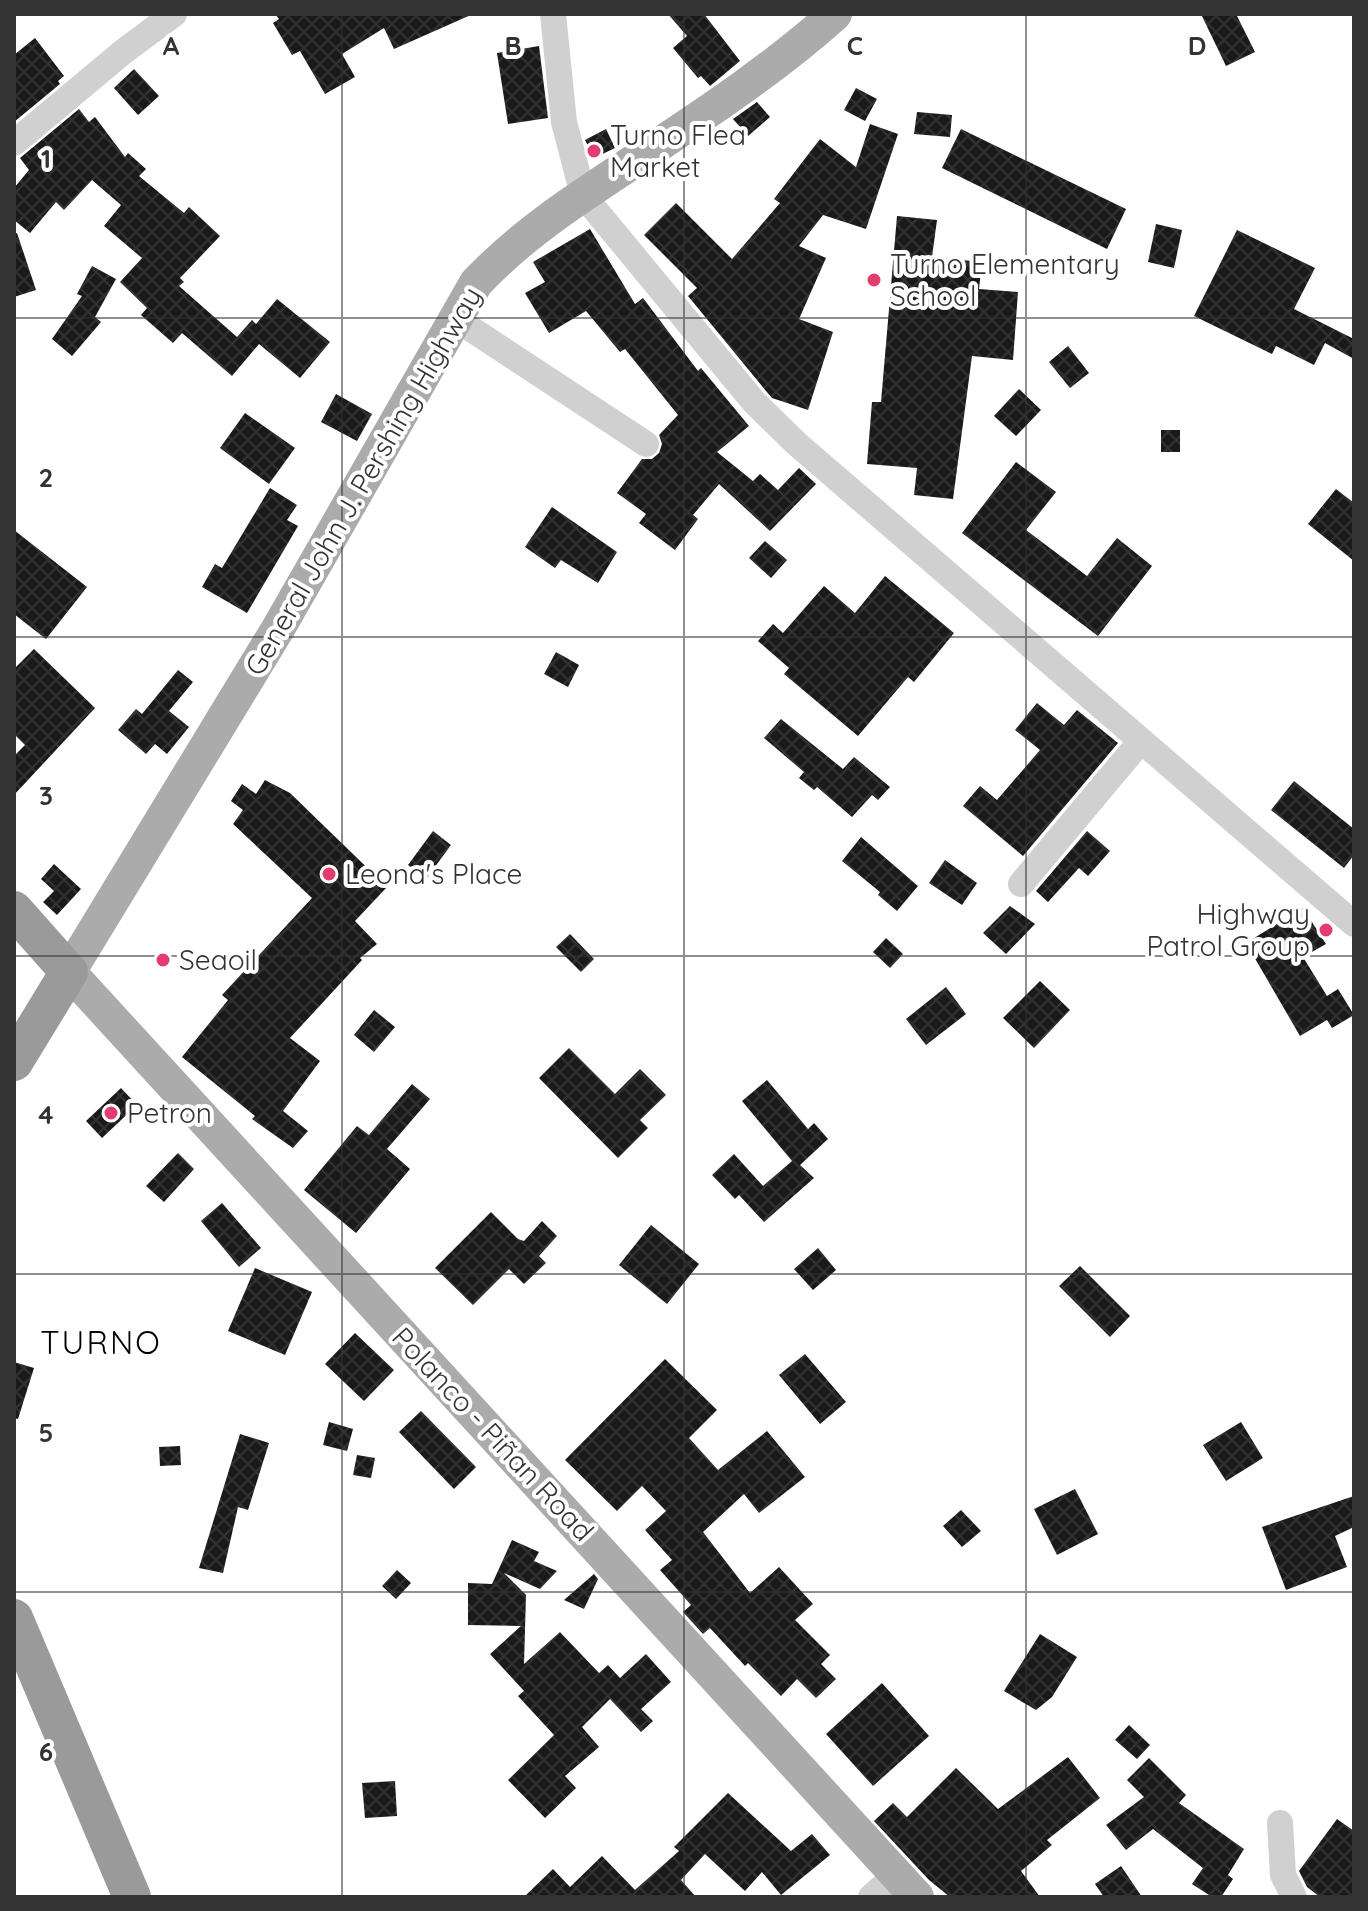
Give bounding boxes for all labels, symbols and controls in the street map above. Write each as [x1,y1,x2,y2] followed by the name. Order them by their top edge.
[163,29,180,62] text: A
[504,29,522,62] text: B
[847,29,863,62] text: C
[1188,29,1206,62] text: D
[610,117,746,184] place label: Turno Flea Market
[41,142,51,175] text: 1
[585,142,603,160] marker: Turno Flea Market
[890,246,1120,313] place label: Turno Elementary School
[865,271,883,289] marker: Turno Elementary School
[237,280,488,681] street label: General John J. Pershing Highway
[39,461,53,494] text: 2
[39,779,53,812] text: 3
[345,856,522,891] place label: Leona's Place
[320,865,338,883] marker: Leona's Place
[1146,896,1310,963] place label: Highway Patrol Group
[1317,921,1335,939] marker: Highway Patrol Group
[179,942,257,977] place label: Seaoil
[154,951,172,969] marker: Seaoil
[127,1095,212,1130] place label: Petron
[38,1098,54,1131] text: 4
[102,1104,120,1122] marker: Petron
[385,1319,602,1548] street label: Polanco - Piñan Road
[40,1322,162,1362] district label: TURNO
[39,1416,53,1449] text: 5
[39,1735,53,1768] text: 6

